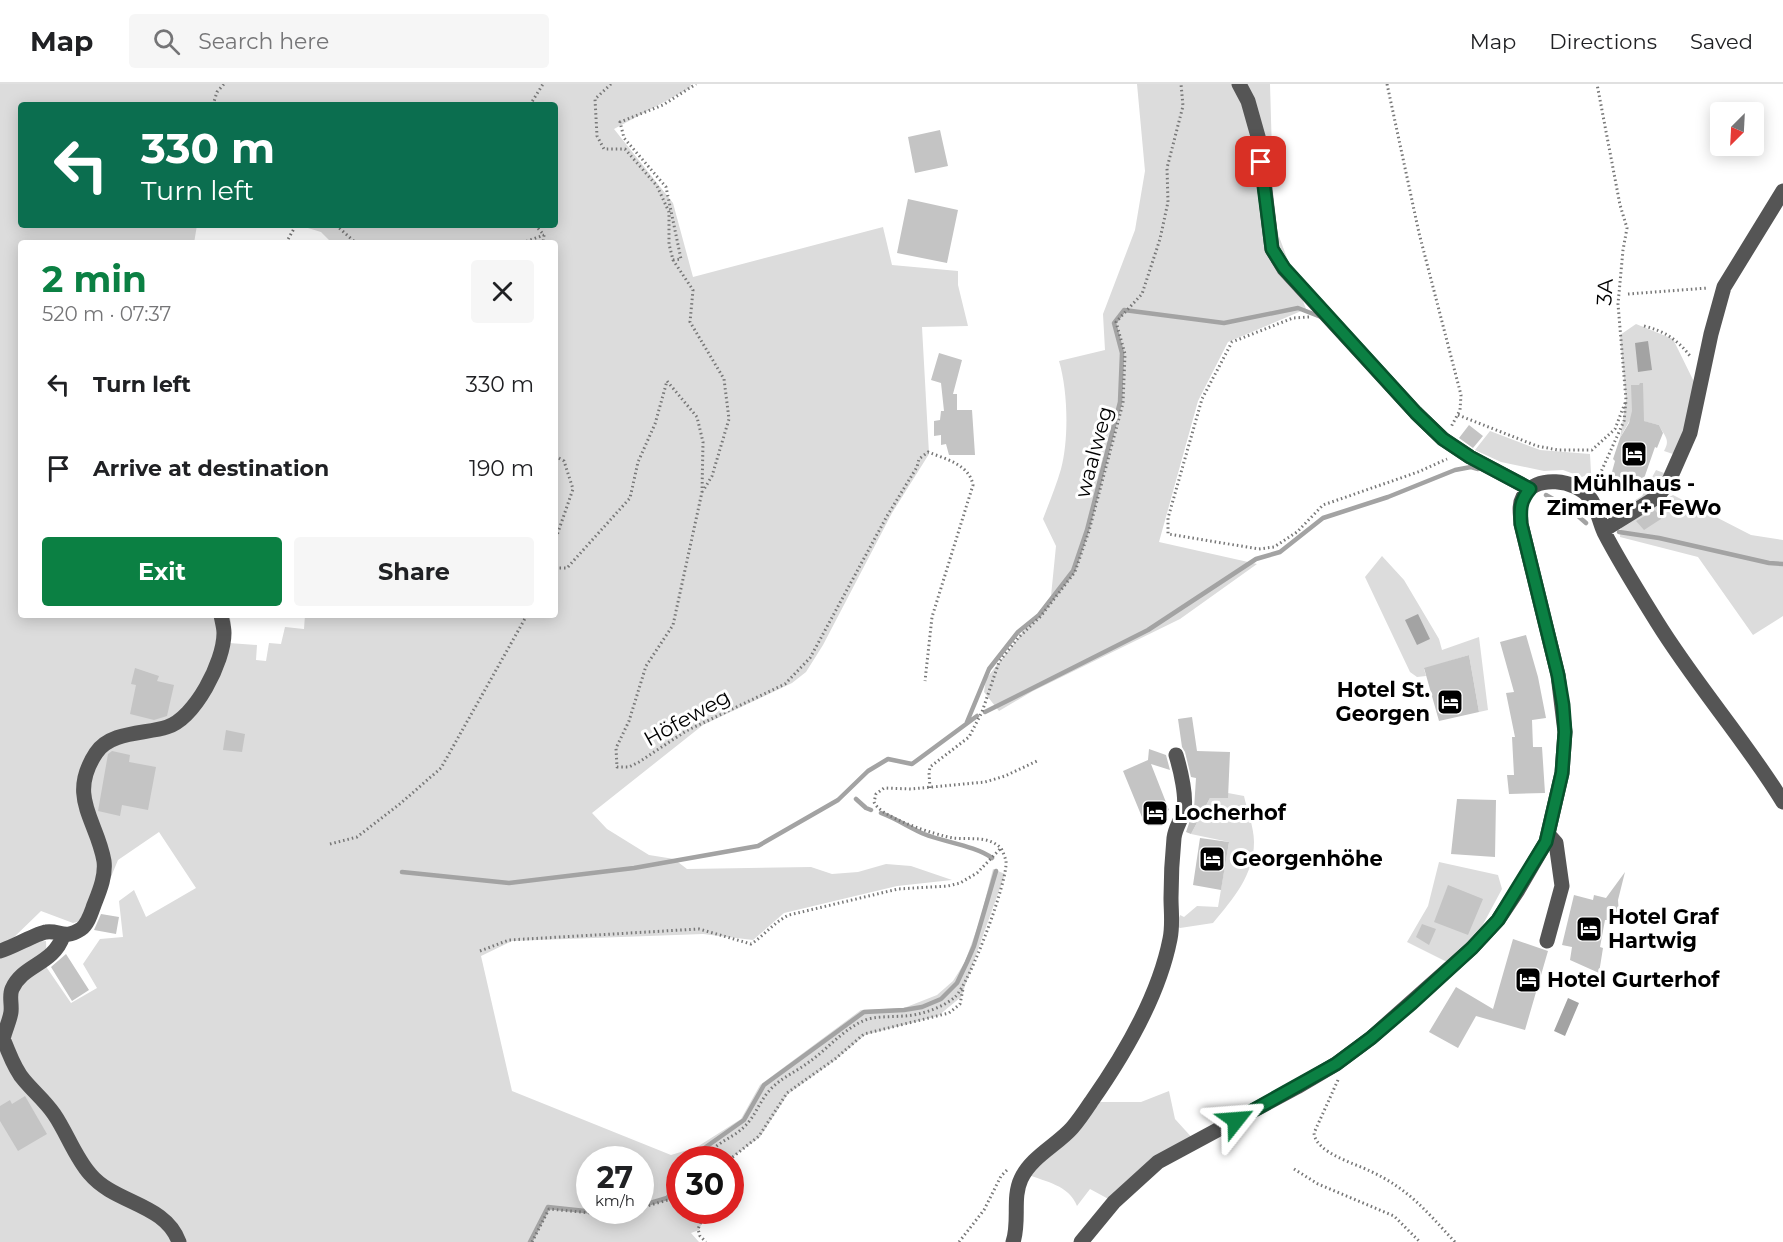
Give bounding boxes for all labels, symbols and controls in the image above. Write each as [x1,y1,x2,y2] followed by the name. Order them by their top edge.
[129,14,549,68] search box
[30,24,93,58] text: Map
[150,25,183,58] icon: search
[198,28,329,55] text: Search here
[1470,29,1516,54] text: Map
[1549,29,1657,54] text: Directions
[1690,29,1753,54] text: Saved
[1710,102,1764,156] north arrow
[1710,102,1764,156] map controls
[141,122,275,174] text: 330 m
[42,126,120,204] icon: left
[1235,136,1286,187] pin
[1244,145,1277,178] icon: arrive
[141,174,254,207] text: Turn left
[42,257,147,301] text: 2 min
[471,260,534,323] button: close
[1591,277,1618,306] street label: 3A
[42,302,171,326] text: 520 m · 07:37
[42,368,75,401] icon: left
[93,371,191,398] text: Turn left
[466,371,534,398] text: 330 m
[1069,403,1118,500] street label: waalweg
[1619,439,1649,469] hotel icon: Mühlhaus - Zimmer + FeWo
[42,452,75,485] icon: arrive
[93,455,329,482] text: Arrive at destination
[469,455,534,482] text: 190 m
[1547,471,1721,520] place label: Mühlhaus - Zimmer + FeWo
[42,537,282,606] button: Exit
[294,537,534,606] button: Share
[1335,677,1430,726] place label: Hotel St. Georgen
[639,684,734,751] street label: Höfeweg
[1435,687,1465,717] hotel icon: Hotel St. Georgen
[1140,798,1170,828] hotel icon: Locherhof
[1174,800,1287,825] place label: Locherhof
[1197,844,1227,874] hotel icon: Georgenhöhe
[1232,846,1383,871] place label: Georgenhöhe
[1608,904,1719,953] place label: Hotel Graf Hartwig
[1574,914,1604,944] hotel icon: Hotel Graf Hartwig
[1513,965,1543,995] hotel icon: Hotel Gurterhof
[1547,967,1720,992] place label: Hotel Gurterhof
[1204,1088,1268,1152] position arrow
[666,1146,744,1224] speed limit sign: 30
[597,1159,633,1196] text: 27
[595,1191,635,1210] text: km/h

